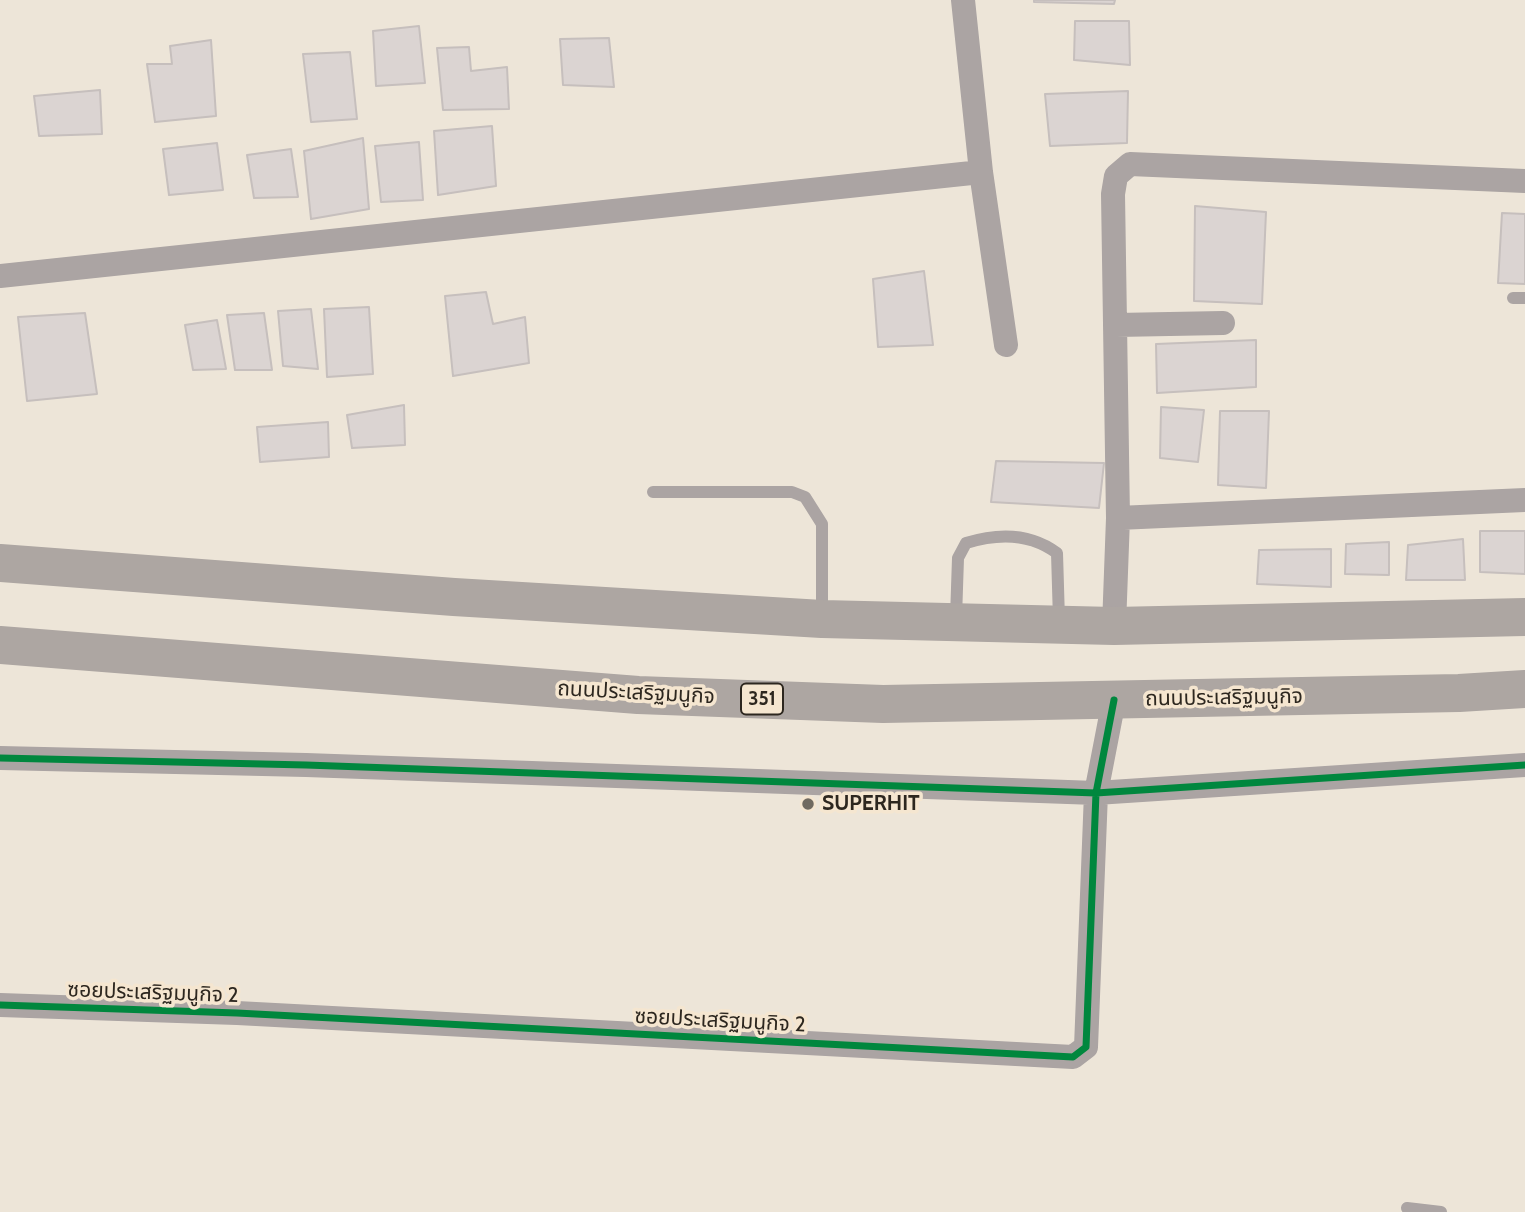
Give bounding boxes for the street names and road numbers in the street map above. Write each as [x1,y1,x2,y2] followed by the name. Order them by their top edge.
[557,676,715,710] street label: ถนนประเสริฐมนูกิจ
[741,684,783,714] road number: 351
[1145,684,1303,712] street label: ถนนประเสริฐมนูกิจ
[67,977,239,1009] street label: ซอยประเสริฐมนูกิจ 2
[634,1004,806,1038] street label: ซอยประเสริฐมนูกิจ 2

